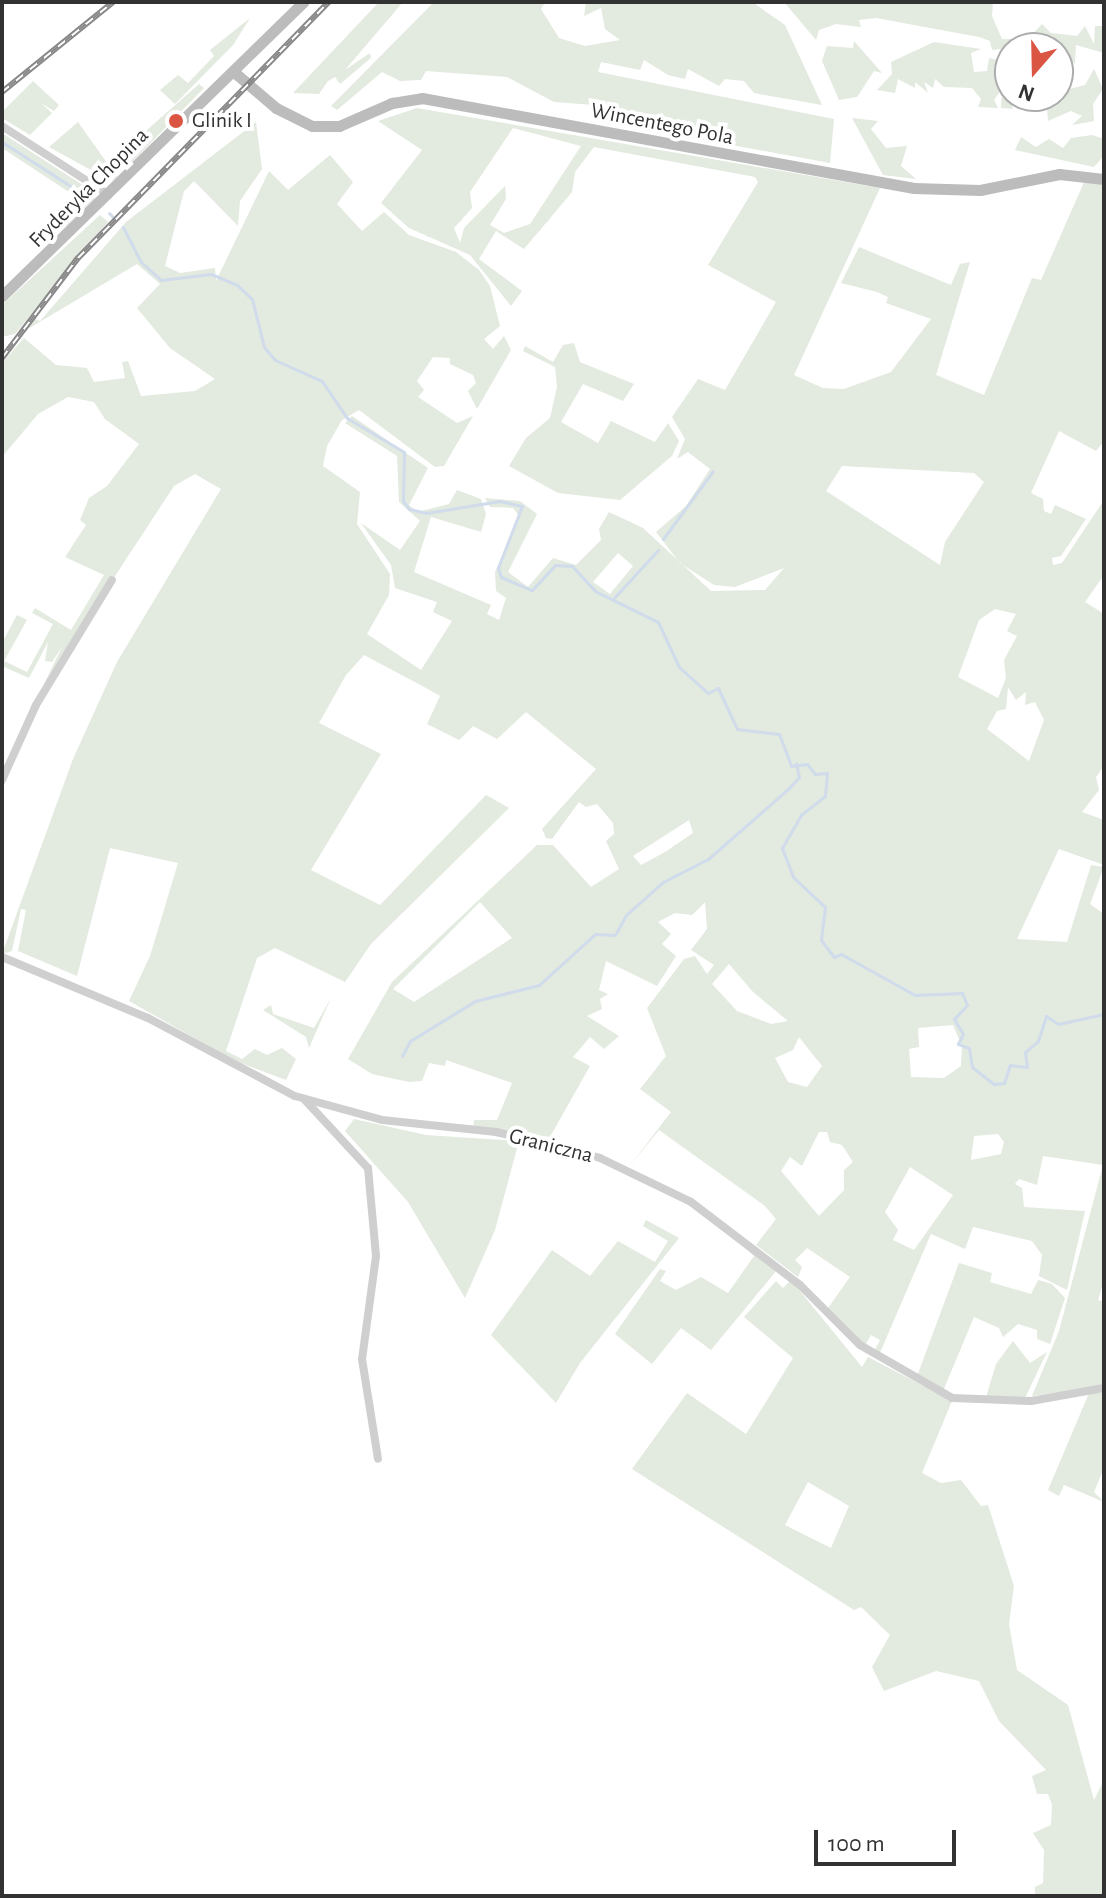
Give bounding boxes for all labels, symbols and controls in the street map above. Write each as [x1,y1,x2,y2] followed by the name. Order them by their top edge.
[994,32,1074,112] north arrow
[1016,80,1037,106] text: N
[588,97,736,151] street label: Wincentego Pola
[192,108,252,134] place label: Glinik I
[167,112,185,130] marker: Glinik I
[24,123,154,253] street label: Fryderyka Chopina
[506,1123,596,1169] street label: Graniczna
[818,1814,960,1864] scale bar
[828,1832,885,1856] text: 100 m

